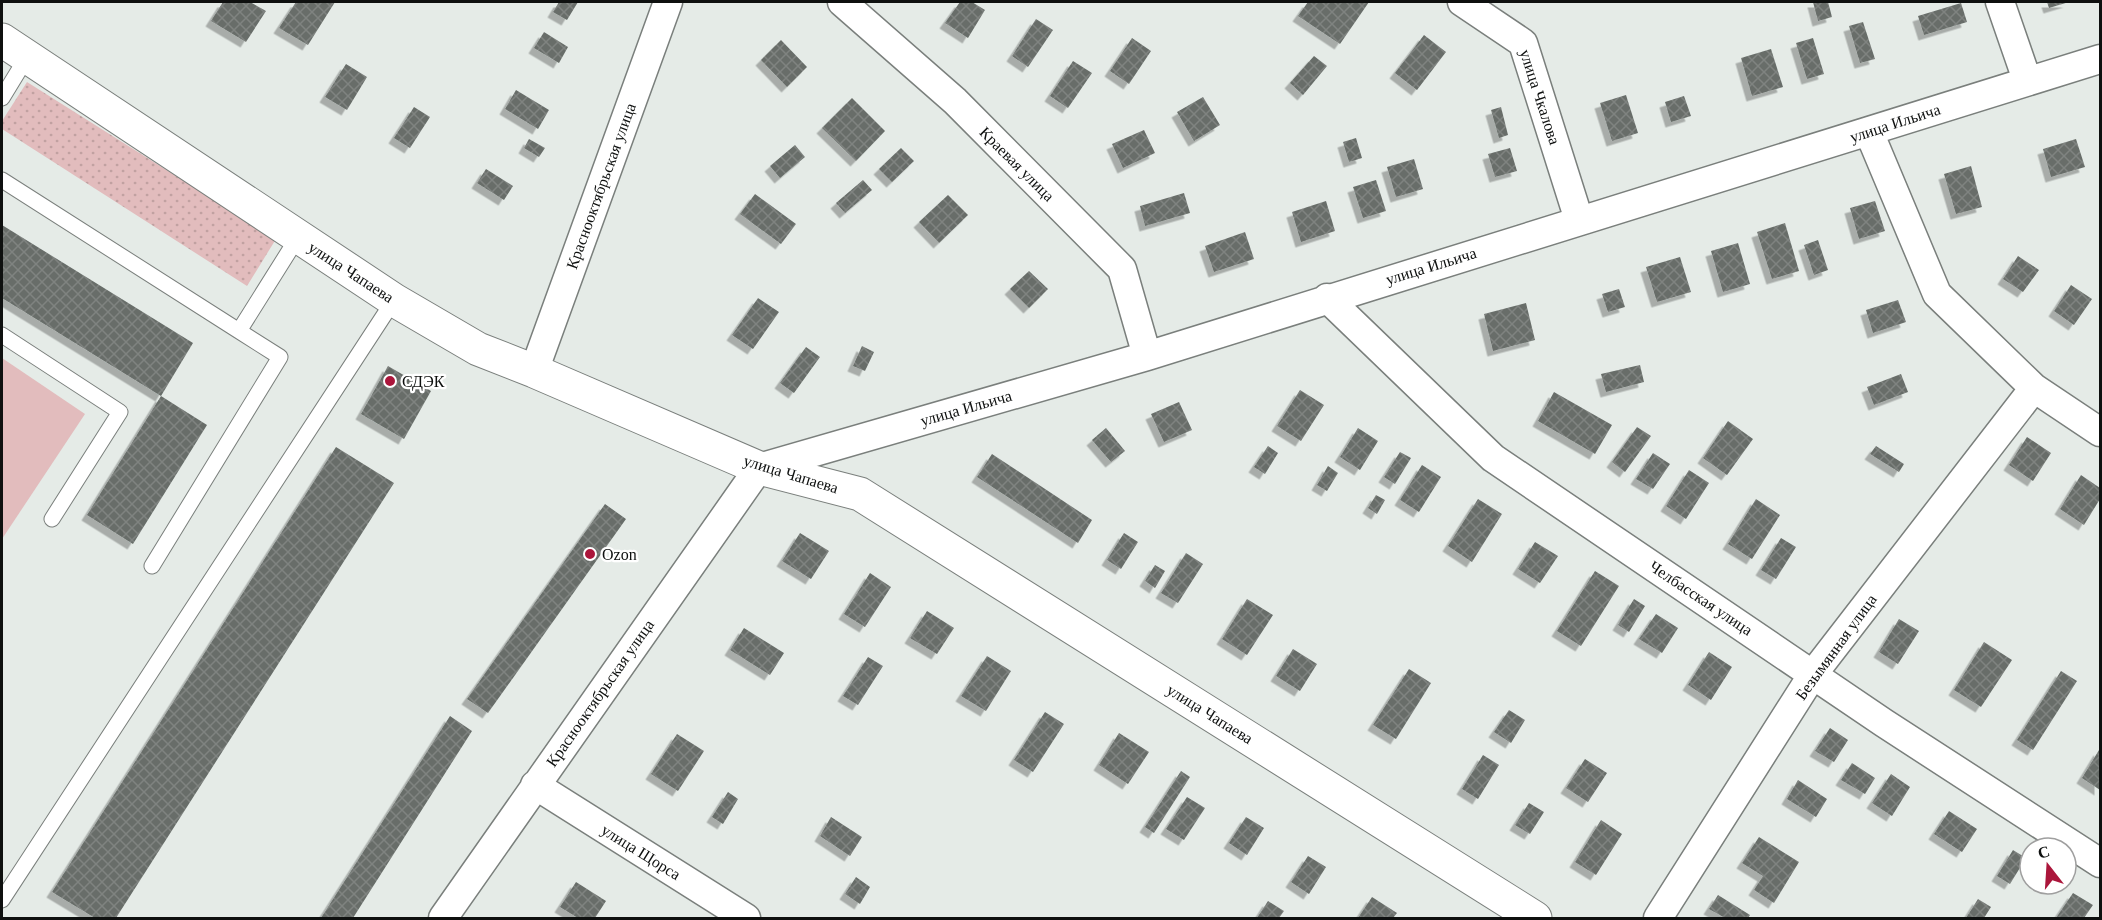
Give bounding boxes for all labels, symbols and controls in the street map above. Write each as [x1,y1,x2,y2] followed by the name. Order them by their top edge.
[1516,47,1563,147] street label: улица Чкалова
[1848,100,1943,147] street label: улица Ильича
[563,101,640,272] street label: Краснооктябрьская улица
[976,123,1058,205] street label: Краевая улица
[305,238,397,307] street label: улица Чапаева
[1384,244,1479,289] street label: улица Ильича
[402,373,445,391] place label: СДЭК
[383,374,397,388] marker: СДЭК
[918,387,1014,430] street label: улица Ильича
[741,452,840,497] street label: улица Чапаева
[602,546,637,563] place label: Ozon
[583,547,597,561] marker: Ozon
[1646,557,1756,640] street label: Челбасская улица
[1792,591,1881,704] street label: Безымянная улица
[543,616,658,770] street label: Краснооктябрьская улица
[1163,681,1256,748] street label: улица Чапаева
[598,821,684,884] street label: улица Щорса
[2018,836,2078,896] north arrow
[2036,842,2052,862] text: С

